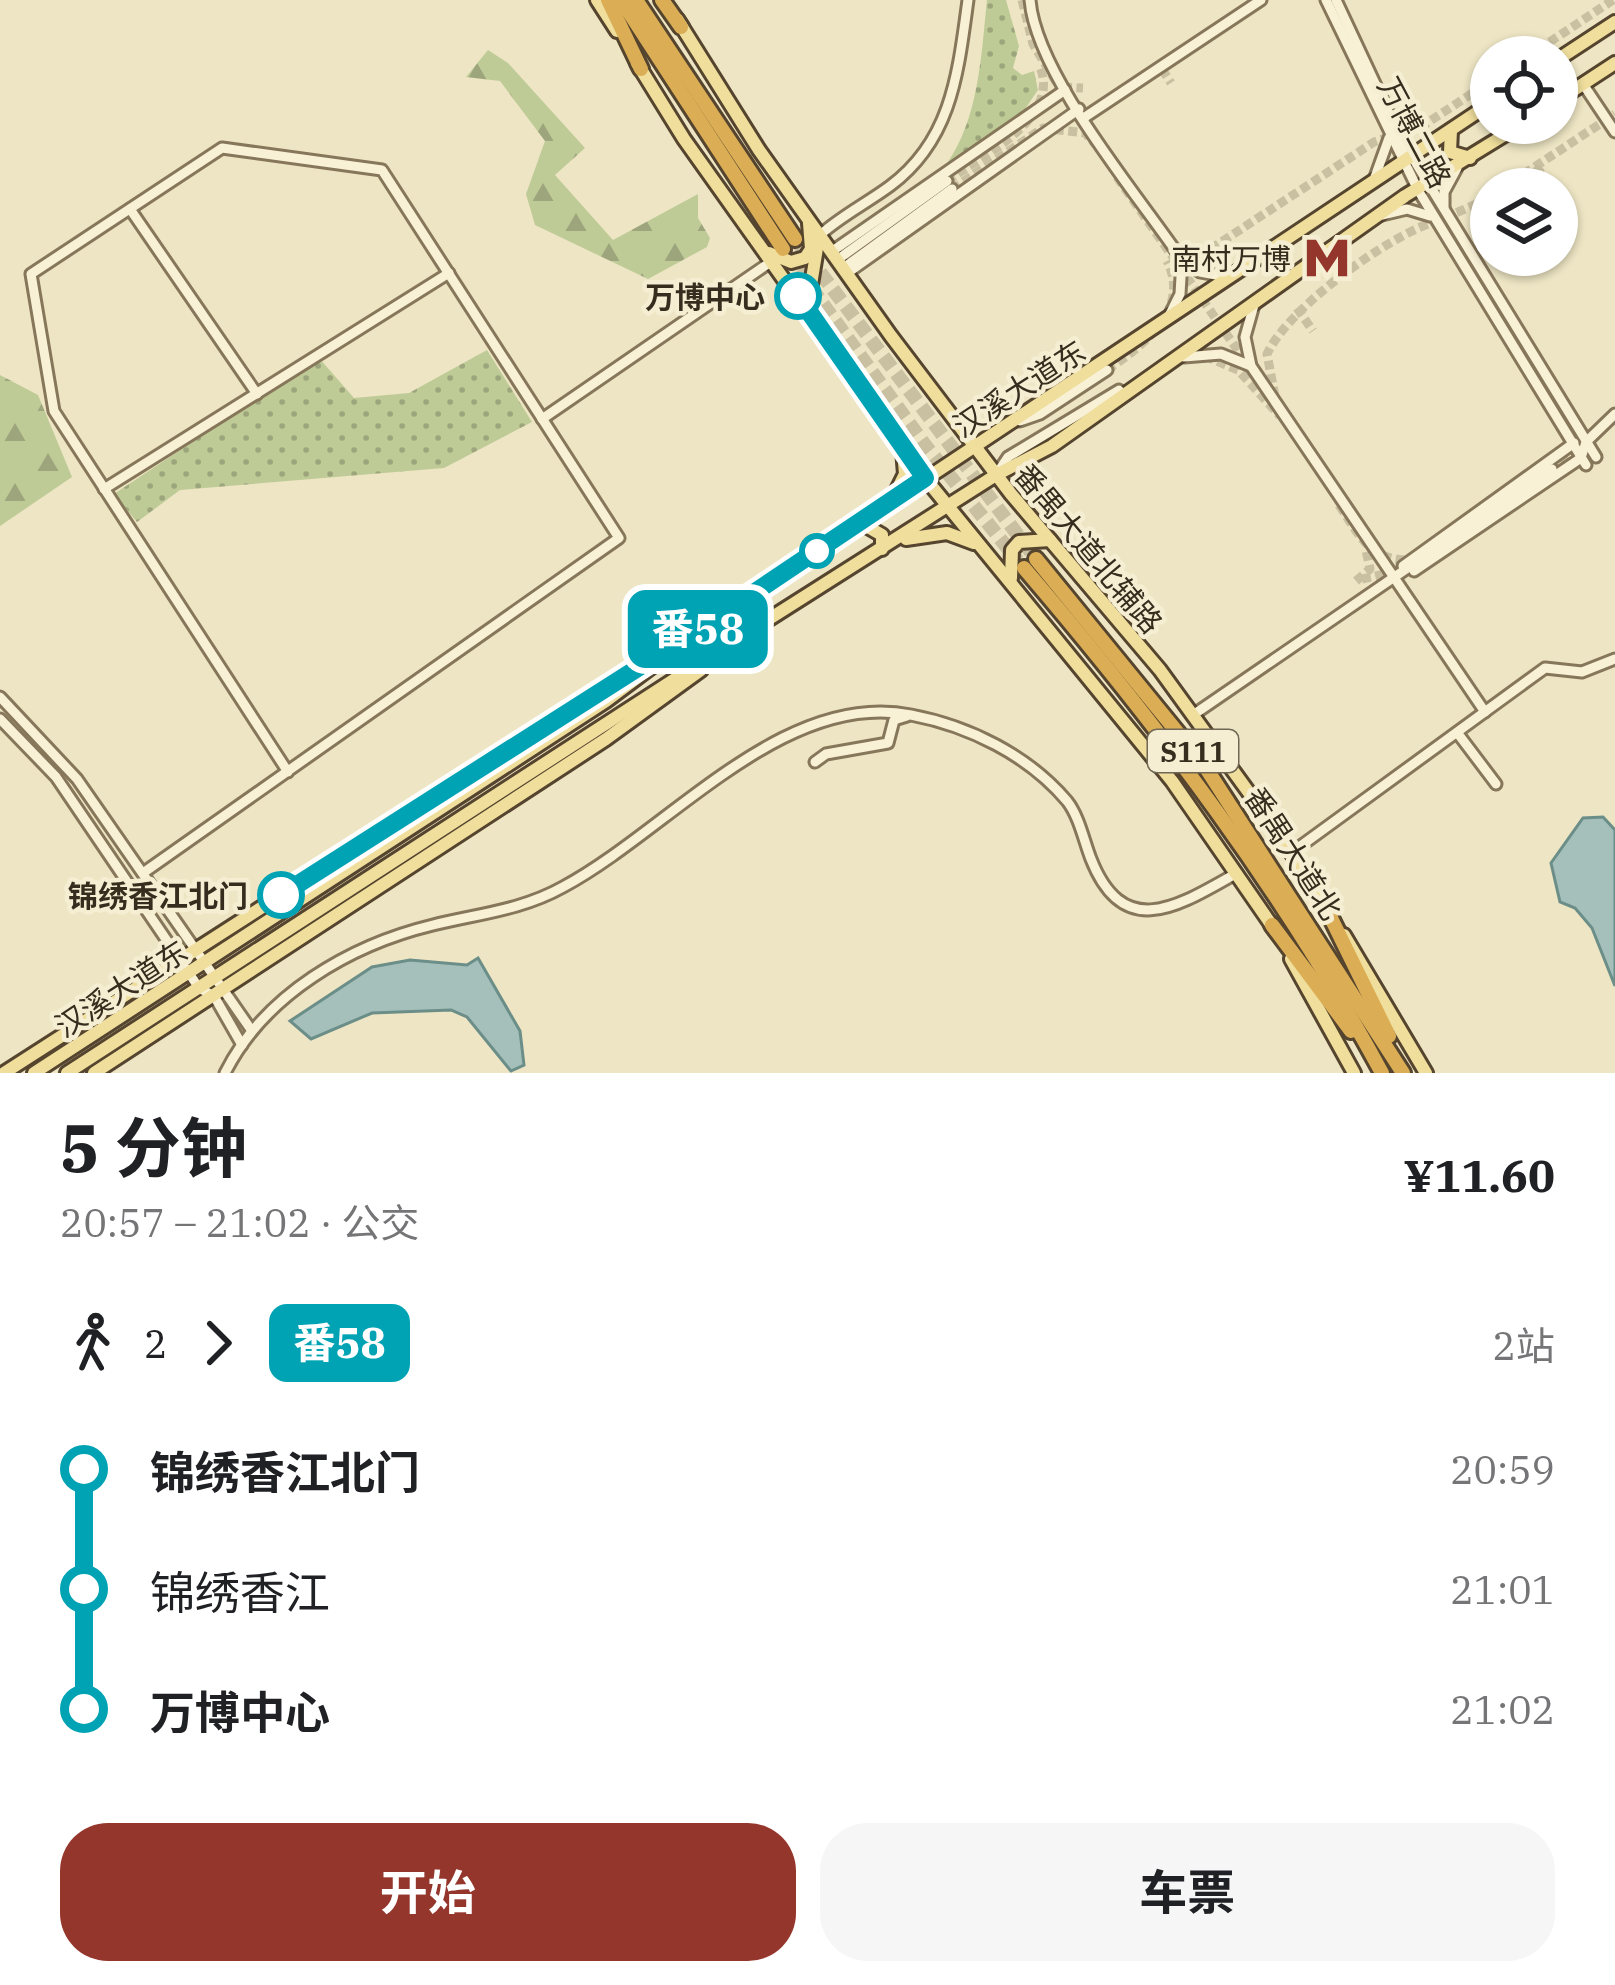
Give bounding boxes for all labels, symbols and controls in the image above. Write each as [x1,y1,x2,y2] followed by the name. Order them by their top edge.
[1470,36,1578,276] map controls
[1470,36,1578,144] button: locate
[1370,70,1460,194] street label: 万博二路
[1470,168,1578,276] button: layers
[1302,233,1352,283] metro station icon: 南村万博
[1171,239,1291,278] place label: 南村万博
[776,274,820,318] marker: 万博中心
[645,277,765,316] place label: 万博中心
[945,331,1093,445] street label: 汉溪大道东
[1007,455,1171,641] street label: 番禺大道北辅路
[801,535,833,567] unlabelled marker
[629,590,767,668] line badge: 番58
[652,601,744,656] text: 番58
[1148,730,1238,772] road number: S111
[1237,779,1351,927] street label: 番禺大道北
[259,873,303,917] marker: 锦绣香江北门
[68,876,248,915] place label: 锦绣香江北门
[47,931,195,1045] street label: 汉溪大道东
[60,1104,247,1190] text: 5 分钟
[1404,1146,1555,1204] text: ¥11.60
[60,1197,419,1248] text: 20:57 – 21:02 · 公交
[60,1310,126,1376] icon: walk
[185,1310,251,1376] icon: forward
[293,1315,386,1370] text: 番58
[144,1318,167,1369] text: 2
[1493,1320,1555,1371] text: 2站
[150,1443,420,1501] text: 锦绣香江北门
[1450,1444,1555,1495] text: 20:59
[150,1563,330,1621] text: 锦绣香江
[1450,1564,1555,1615] text: 21:01
[150,1683,330,1741] text: 万博中心
[1450,1684,1555,1735] text: 21:02
[60,1823,796,1961] button: 开始
[820,1823,1555,1961] button: 车票

